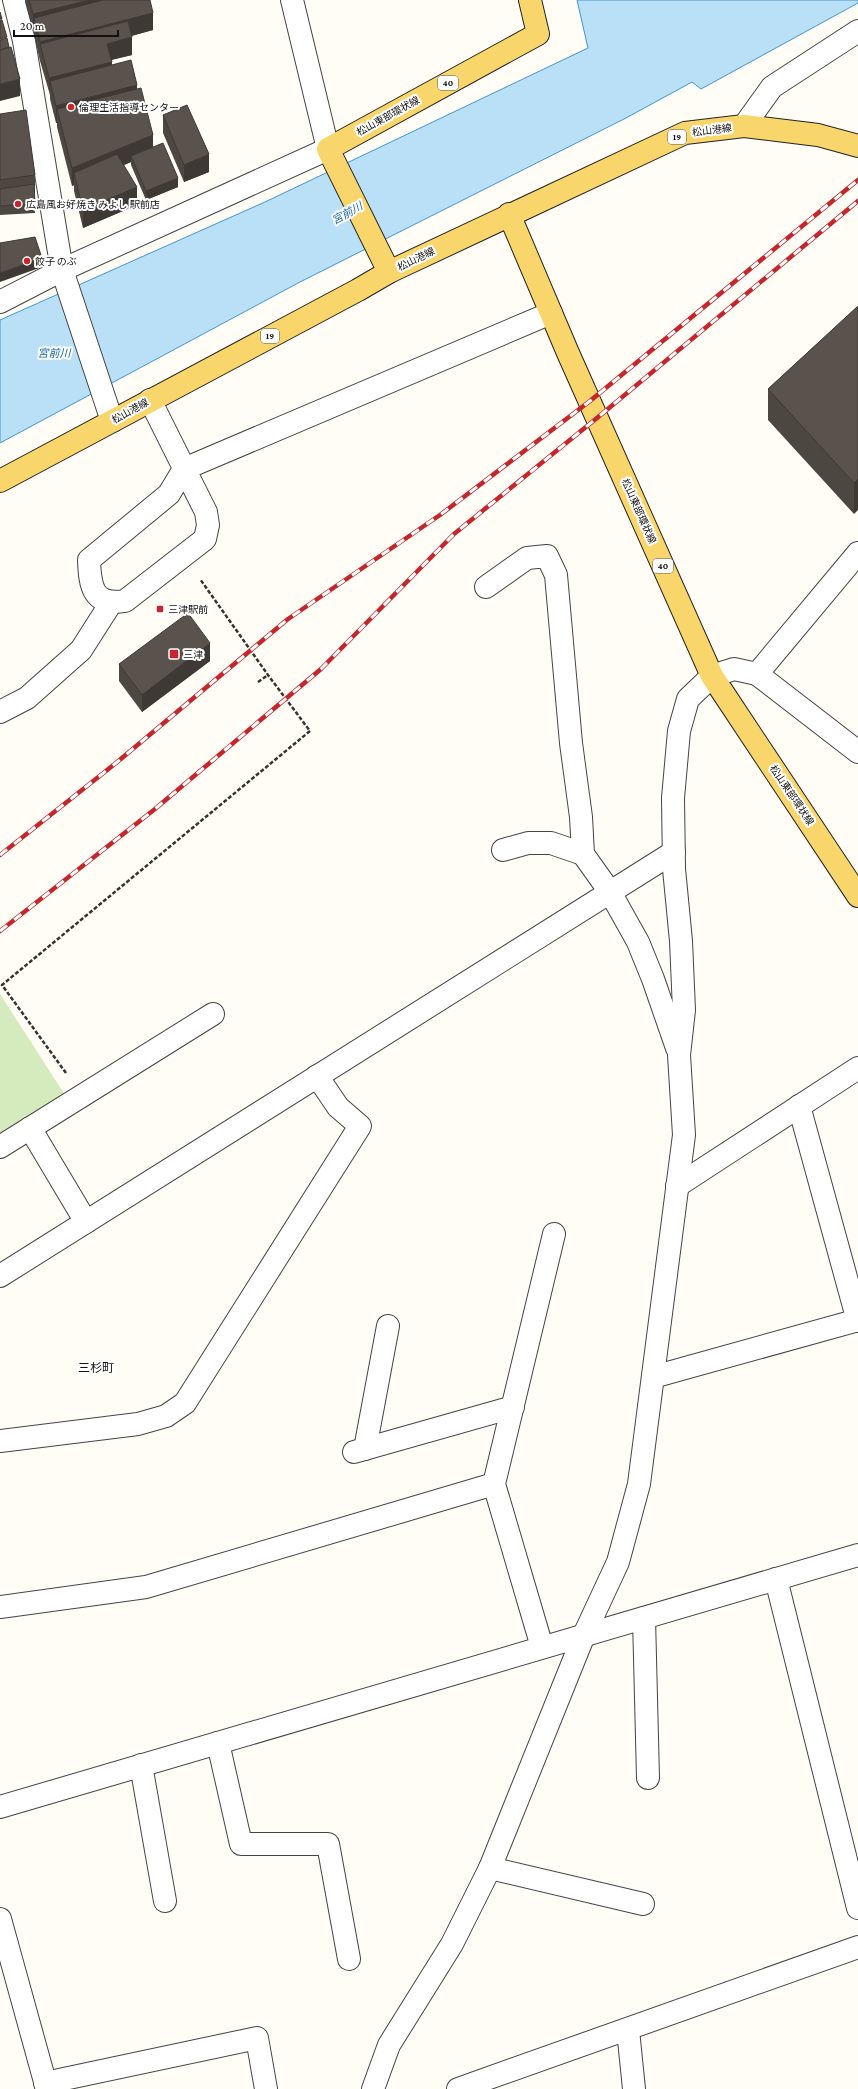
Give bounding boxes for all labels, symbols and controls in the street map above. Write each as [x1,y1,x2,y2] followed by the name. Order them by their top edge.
[14,12,118,38] scale bar
[20,19,45,33] text: 20 m
[438,76,458,90] road number: 40
[355,94,421,138] street label: 松山東部環状線
[66,102,76,112] marker: 倫理生活指導センター
[78,102,179,113] place label: 倫理生活指導センター
[691,122,733,138] street label: 松山港線
[668,130,686,144] road number: 19
[13,199,23,209] marker: 広島風お好焼き みよし 駅前店
[26,199,160,210] place label: 広島風お好焼き みよし 駅前店
[330,199,365,226] water label: 宮前川
[396,245,436,273] street label: 松山港線
[22,256,32,266] marker: 餃子 のぶ
[35,256,77,267] place label: 餃子 のぶ
[261,329,279,343] road number: 19
[38,347,71,359] water label: 宮前川
[110,396,150,426] street label: 松山港線
[620,477,658,545] street label: 松山東部環状線
[653,559,673,573] road number: 40
[155,604,165,614] marker: 三津駅前
[168,604,208,615] place label: 三津駅前
[168,648,180,660] marker: 三津
[183,649,203,660] place label: 三津
[768,763,816,827] street label: 松山東部環状線
[78,1361,114,1375] district label: 三杉町

